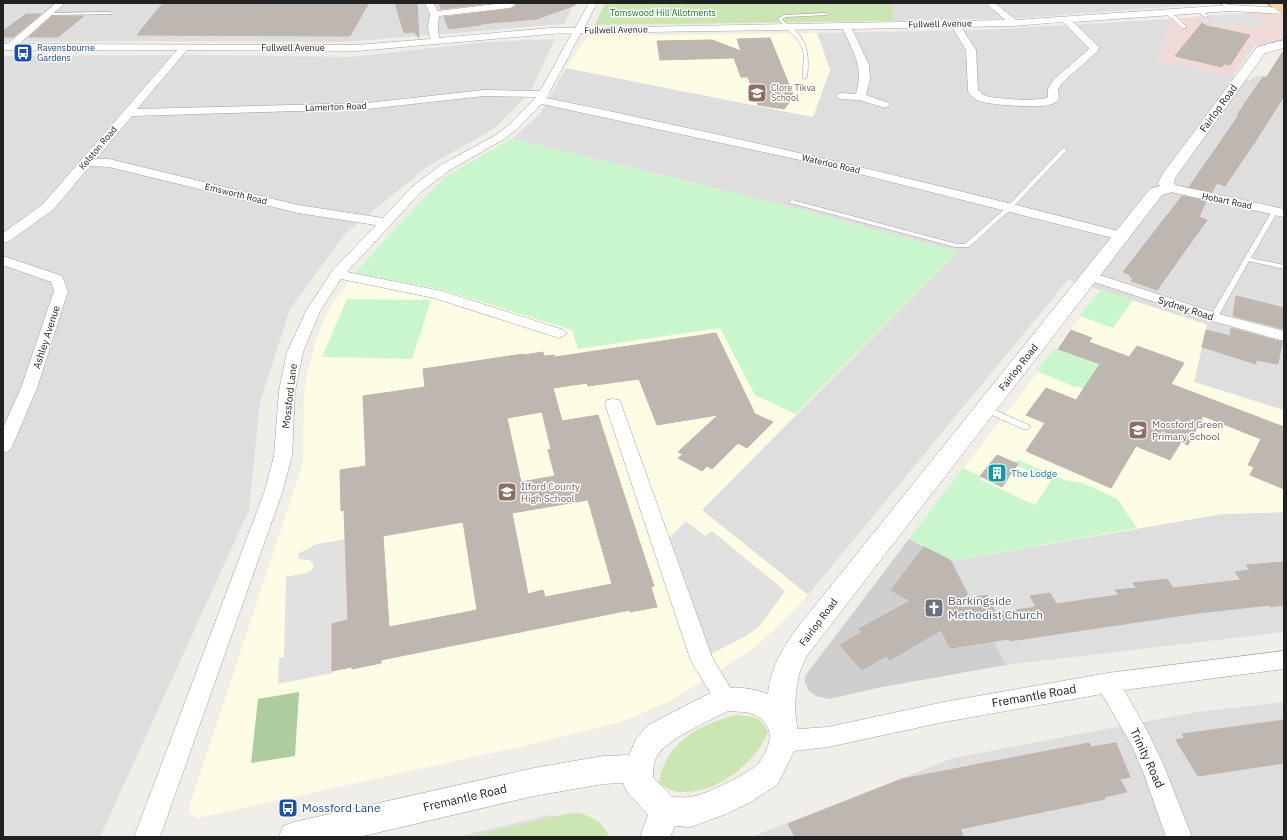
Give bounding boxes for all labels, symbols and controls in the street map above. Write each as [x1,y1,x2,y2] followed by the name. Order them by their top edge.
[610,7,716,18] park label: Tomswood Hill Allotments
[908,17,972,30] street label: Fullwell Avenue
[584,23,648,36] street label: Fullwell Avenue
[12,42,34,64] bus stop icon: Ravensbourne Gardens
[37,42,95,63] place label: Ravensbourne Gardens
[261,42,325,53] street label: Fullwell Avenue
[746,82,768,104] school or university icon: Clore Tikva School
[771,82,816,103] place label: Clore Tikva School
[1197,82,1240,135] street label: Fairlop Road
[305,100,367,113] street label: Lamerton Road
[76,124,119,172] street label: Kelston Road
[801,151,861,176] street label: Waterloo Road
[204,180,268,207] street label: Emsworth Road
[1201,190,1253,211] street label: Hobart Road
[1156,293,1215,324] street label: Sydney Road
[30,303,63,370] street label: Ashley Avenue
[996,341,1041,393] street label: Fairlop Road
[279,362,300,429] street label: Mossford Lane
[1152,418,1223,443] place label: Mossford Green Primary School
[1127,419,1149,441] school or university icon: Mossford Green Primary School
[986,462,1008,484] building icon: The Lodge
[1011,467,1058,480] place label: The Lodge
[521,480,580,505] place label: Ilford County High School
[496,481,518,503] school or university icon: Ilford County High School
[948,593,1043,622] place label: Barkingside Methodist Church
[796,596,840,649] street label: Fairlop Road
[923,597,945,619] church icon: Barkingside Methodist Church
[990,681,1077,710] street label: Fremantle Road
[1127,726,1168,790] street label: Trinity Road
[422,781,508,814] street label: Fremantle Road
[277,797,299,819] bus stop icon: Mossford Lane
[302,800,381,815] place label: Mossford Lane

